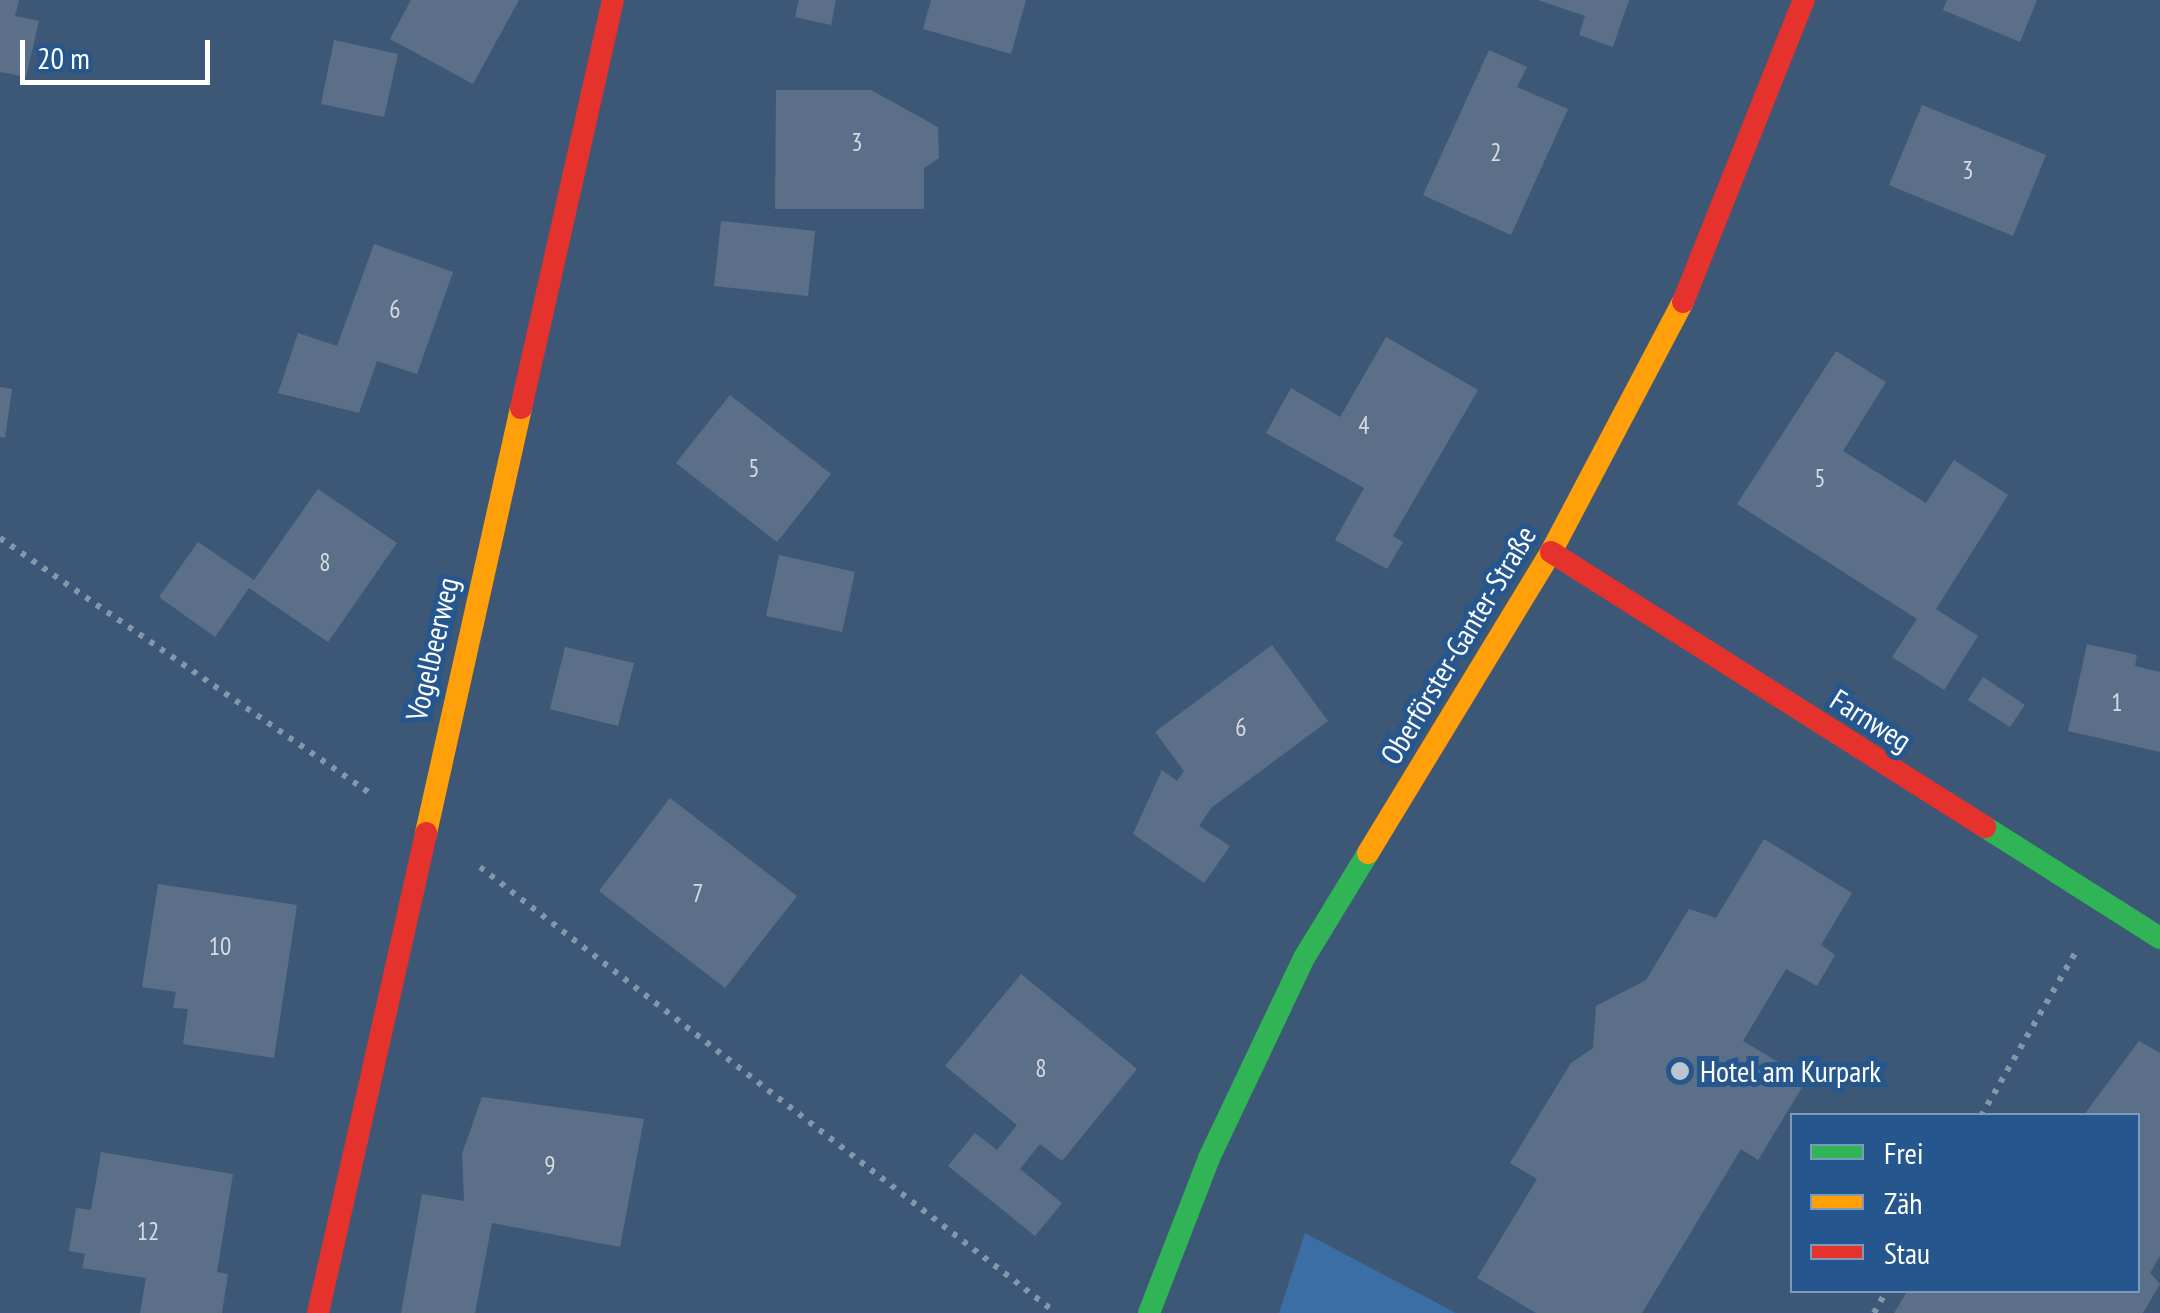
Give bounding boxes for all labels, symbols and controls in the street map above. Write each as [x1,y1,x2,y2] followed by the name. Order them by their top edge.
[25,20,215,82] scale bar
[37,38,90,77] text: 20 m
[851,127,863,157] house number: 3
[1490,137,1502,167] house number: 2
[1962,155,1974,185] house number: 3
[389,294,401,324] house number: 6
[1358,410,1370,440] house number: 4
[748,453,760,483] house number: 5
[1814,463,1826,493] house number: 5
[1373,519,1543,771] street label: Oberförster-Ganter-Straße
[319,547,331,577] house number: 8
[398,574,466,724] street label: Vogelbeerweg
[1824,681,1918,759] street label: Farnweg
[2111,687,2123,717] house number: 1
[1235,712,1247,742] house number: 6
[692,878,704,908] house number: 7
[209,931,231,961] house number: 10
[1035,1053,1047,1083] house number: 8
[1700,1053,1881,1089] place label: Hotel am Kurpark
[1669,1060,1691,1082] marker: Hotel am Kurpark
[1790,1113,2140,1293] legend
[1884,1133,1924,1172] text: Frei
[544,1150,556,1180] house number: 9
[1884,1183,1922,1222] text: Zäh
[137,1216,159,1246] house number: 12
[1884,1233,1930,1272] text: Stau

